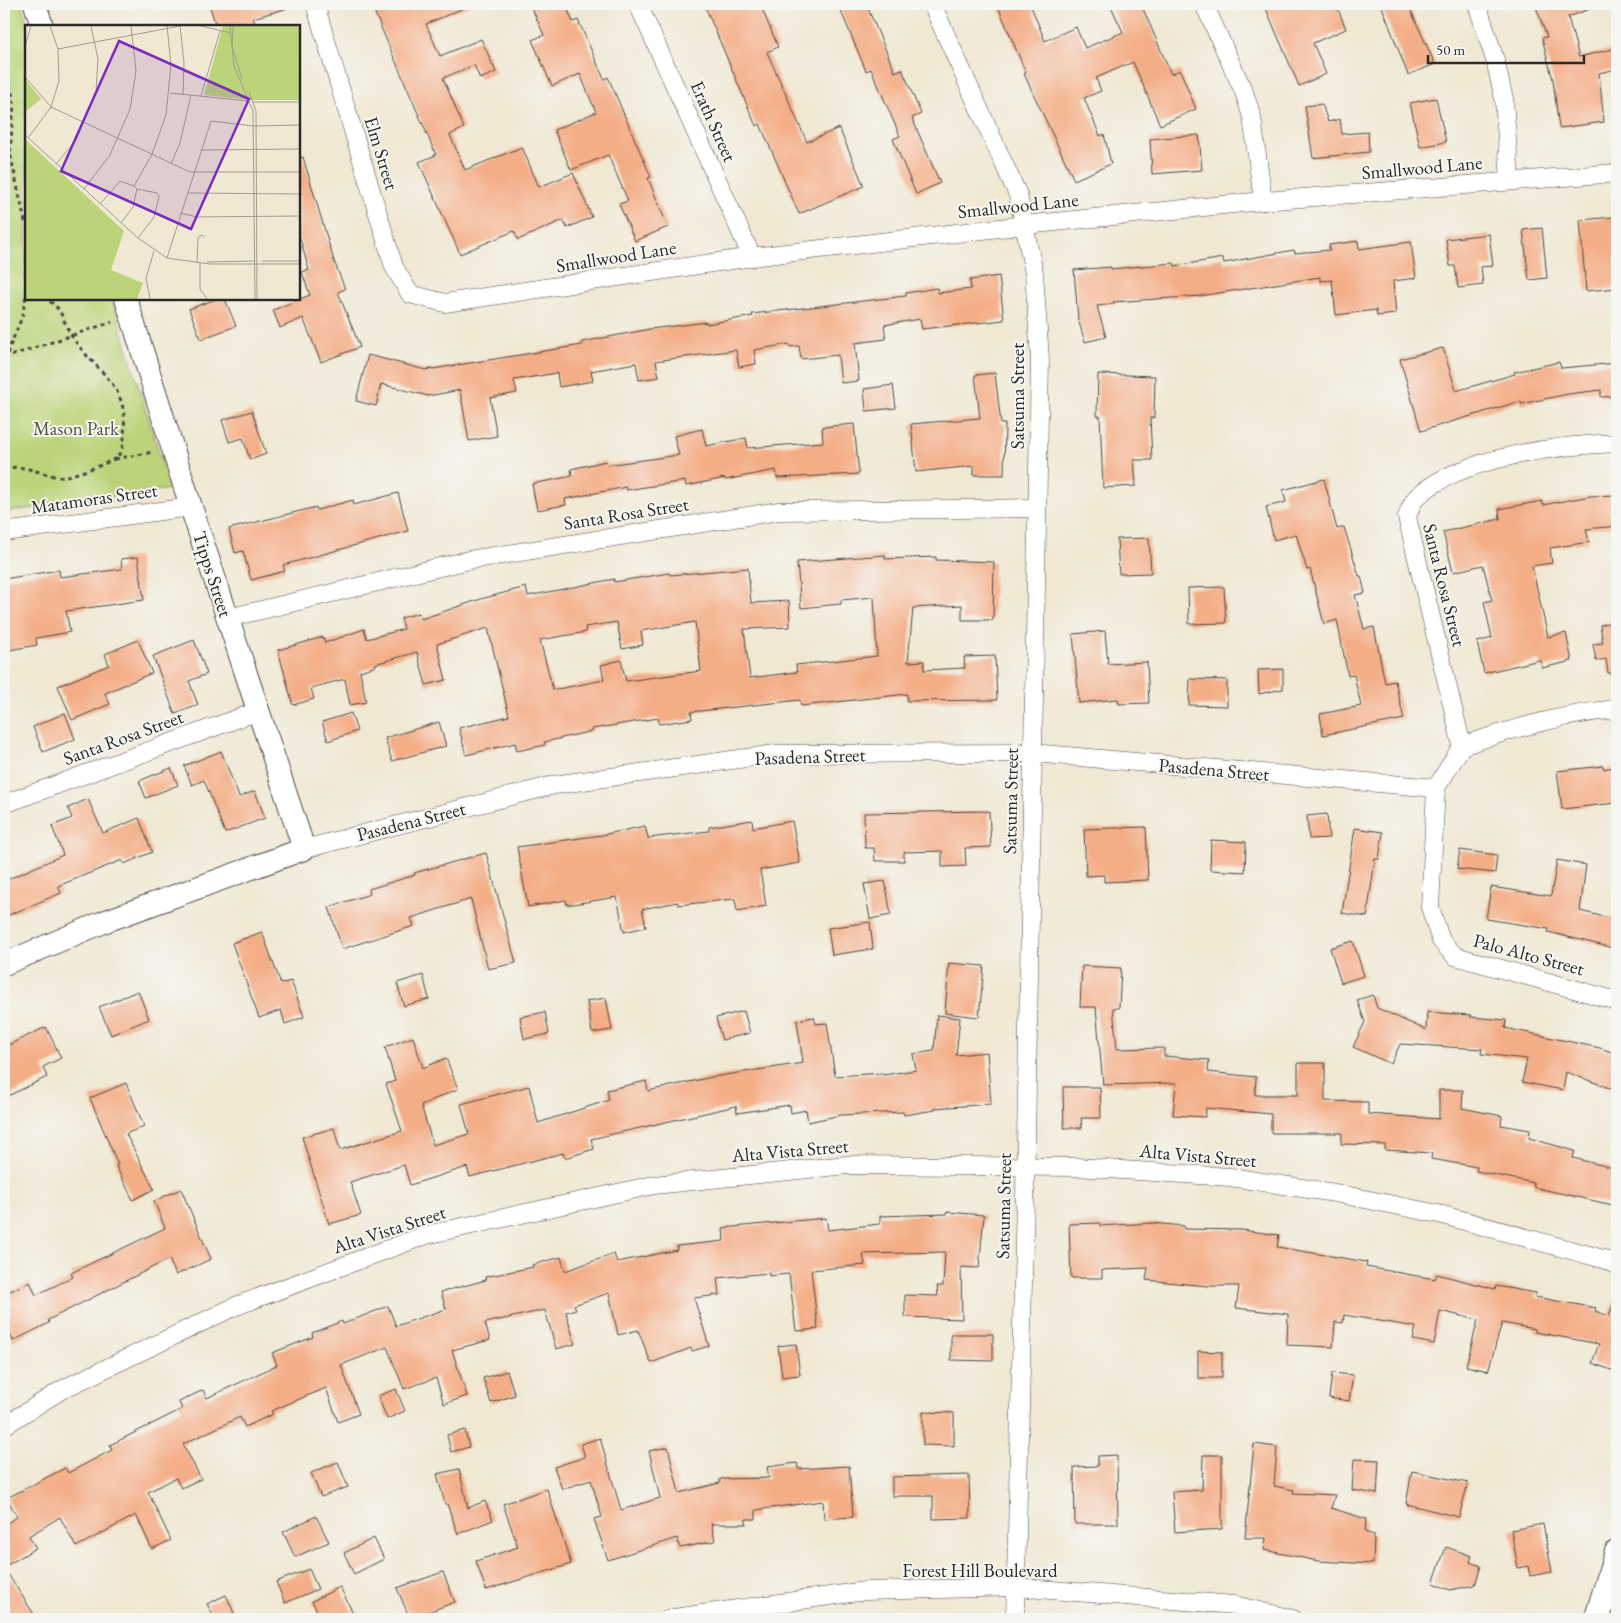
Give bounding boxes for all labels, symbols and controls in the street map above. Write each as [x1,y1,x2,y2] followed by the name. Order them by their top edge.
[25,25,300,300] inset map
[1428,32,1585,64] scale bar
[1436,40,1465,59] text: 50 m
[685,77,742,166] street label: Erath Street
[359,113,405,193] street label: Elm Street
[1361,150,1484,185] street label: Smallwood Lane
[956,187,1080,224] street label: Smallwood Lane
[554,235,678,278] street label: Smallwood Lane
[1005,343,1030,449] street label: Satsuma Street
[33,416,120,441] park label: Mason Park
[29,477,159,520] street label: Matamoras Street
[562,491,690,536] street label: Santa Rosa Street
[1417,521,1472,649] street label: Santa Rosa Street
[187,528,238,620] street label: Tipps Street
[60,704,187,771] street label: Santa Rosa Street
[754,742,866,771] street label: Pasadena Street
[997,748,1024,854] street label: Satsuma Street
[1158,752,1270,787] street label: Pasadena Street
[354,796,468,847] street label: Pasadena Street
[1471,928,1587,981] street label: Palo Alto Street
[730,1133,850,1168] street label: Alta Vista Street
[1137,1138,1258,1173] street label: Alta Vista Street
[990,1153,1017,1259] street label: Satsuma Street
[329,1199,449,1260] street label: Alta Vista Street
[902,1558,1058,1583] street label: Forest Hill Boulevard

